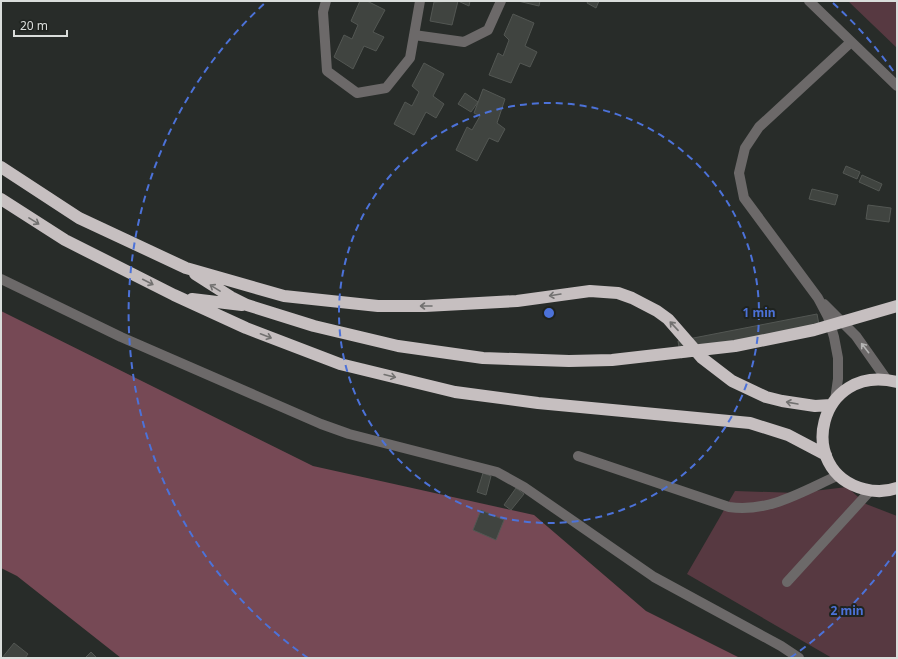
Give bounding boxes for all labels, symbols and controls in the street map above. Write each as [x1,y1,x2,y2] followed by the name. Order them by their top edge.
[14,12,67,38] scale bar
[20,17,48,34] text: 20 m
[28,217,40,225] one-way arrow
[142,279,154,286] one-way arrow
[209,283,221,291] one-way arrow
[549,291,562,299] one-way arrow
[420,302,433,310] one-way arrow
[742,304,776,321] text: 1 min
[542,306,556,320] centre of rings
[670,321,679,332] one-way arrow
[260,332,272,340] one-way arrow
[860,342,869,353] one-way arrow
[383,373,396,380] one-way arrow
[786,399,799,407] one-way arrow
[830,602,864,619] text: 2 min

